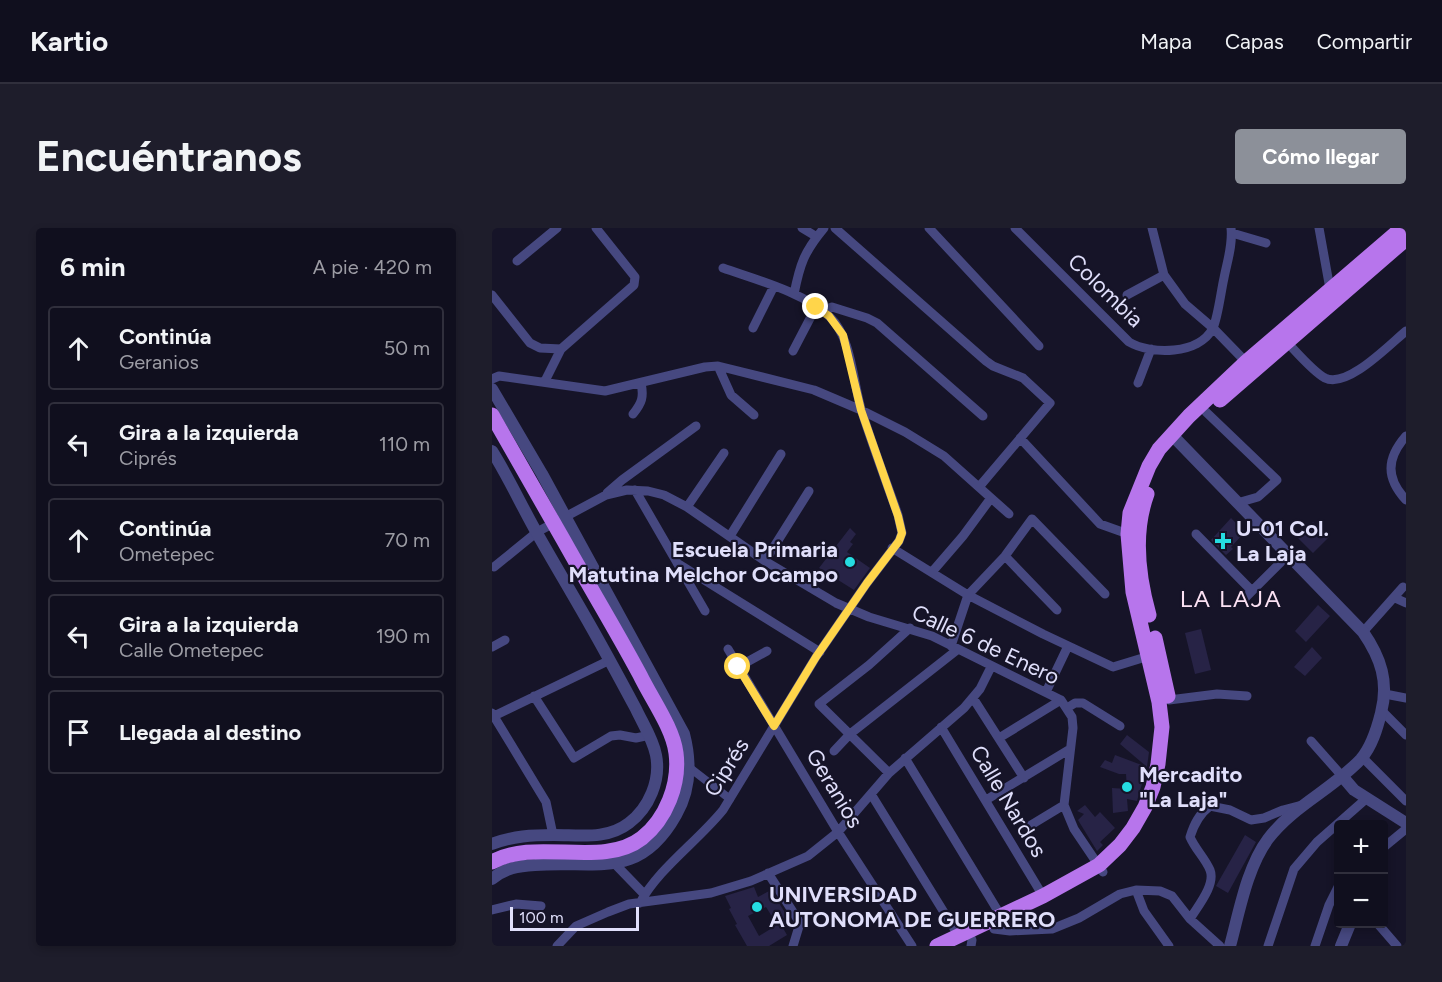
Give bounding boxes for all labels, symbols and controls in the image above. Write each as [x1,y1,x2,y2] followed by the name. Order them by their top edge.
[30,24,108,58] text: Kartio
[1140,29,1192,54] text: Mapa
[1225,29,1284,54] text: Capas
[1317,29,1412,54] text: Compartir
[1235,129,1406,184] button: Cómo llegar
[36,131,302,182] text: Encuéntranos
[1062,248,1149,333] street label: Colombia
[60,251,126,283] text: 6 min
[313,255,432,279] text: A pie · 420 m
[802,293,828,319] route end
[119,323,212,350] text: Continúa
[62,332,95,365] icon: ahead
[384,336,430,360] text: 50 m
[119,350,199,374] text: Geranios
[119,419,299,446] text: Gira a la izquierda
[62,428,95,461] icon: left
[379,432,430,456] text: 110 m
[119,446,177,470] text: Ciprés
[119,515,212,542] text: Continúa
[1236,515,1329,567] place label: U-01 Col. La Laja
[62,524,95,557] icon: ahead
[384,528,430,552] text: 70 m
[1214,532,1232,550] marker: U-01 Col. La Laja
[568,536,838,588] place label: Escuela Primaria Matutina Melchor Ocampo
[119,542,214,566] text: Ometepec
[843,555,857,569] marker: Escuela Primaria Matutina Melchor Ocampo
[1180,584,1282,613] district label: LA LAJA
[908,598,1064,690] street label: Calle 6 de Enero
[119,611,299,638] text: Gira a la izquierda
[62,620,95,653] icon: left
[376,624,430,648] text: 190 m
[119,638,264,662] text: Calle Ometepec
[724,653,750,679] route start
[62,716,95,749] icon: arrive
[119,719,301,746] text: Llegada al destino
[698,733,755,801] street label: Ciprés
[965,740,1053,862] street label: Calle Nardos
[800,744,869,833] street label: Geranios
[1139,761,1243,813] place label: Mercadito "La Laja"
[1120,780,1134,794] marker: Mercadito "La Laja"
[1334,820,1388,928] map controls
[1334,820,1388,874] button: +
[1334,874,1388,928] button: −
[769,881,1055,933] place label: UNIVERSIDAD AUTONOMA DE GUERRERO
[750,900,764,914] marker: UNIVERSIDAD AUTONOMA DE GUERRERO
[510,904,639,932] scale bar
[519,908,564,927] text: 100 m

